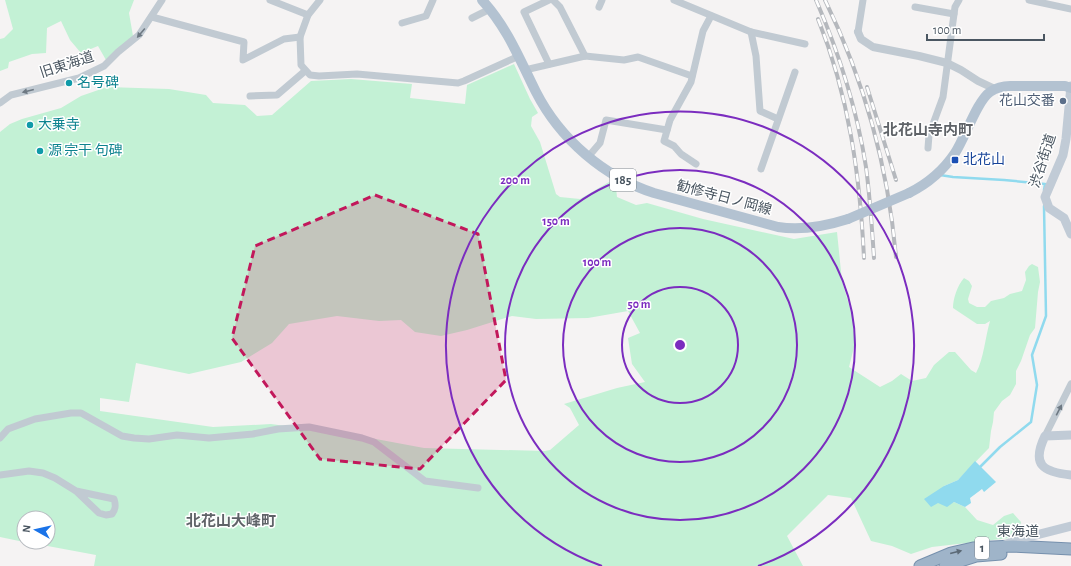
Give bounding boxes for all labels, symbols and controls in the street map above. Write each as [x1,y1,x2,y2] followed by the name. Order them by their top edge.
[927,16,1044,42] scale bar
[933,24,961,36] text: 100 m
[136,27,145,38] one-way arrow
[38,49,96,80] street label: 旧東海道
[77,75,119,90] place label: 名号碑
[64,78,74,88] marker: 名号碑
[22,88,34,94] one-way arrow
[999,93,1055,108] place label: 花山交番
[1058,96,1068,106] marker: 花山交番
[38,117,80,132] place label: 大乗寺
[25,120,35,130] marker: 大乗寺
[883,122,973,138] district label: 北花山寺内町
[1027,132,1058,190] street label: 渋谷街道
[48,143,123,158] place label: 源 宗干 句碑
[35,146,45,156] marker: 源 宗干 句碑
[963,151,1005,167] place label: 北花山
[950,155,960,165] marker: 北花山
[610,169,636,191] road number: 185
[500,174,530,186] text: 200 m
[675,177,774,217] street label: 勧修寺日ノ岡線
[542,215,570,227] text: 150 m
[583,256,611,268] text: 100 m
[628,298,651,310] text: 50 m
[673,338,687,352] centre of rings
[1055,404,1062,416] one-way arrow
[16,510,56,550] north arrow
[186,512,276,529] district label: 北花山大峰町
[21,524,33,533] text: N
[997,524,1039,539] street label: 東海道
[975,537,989,559] road number: 1
[951,549,963,555] one-way arrow

